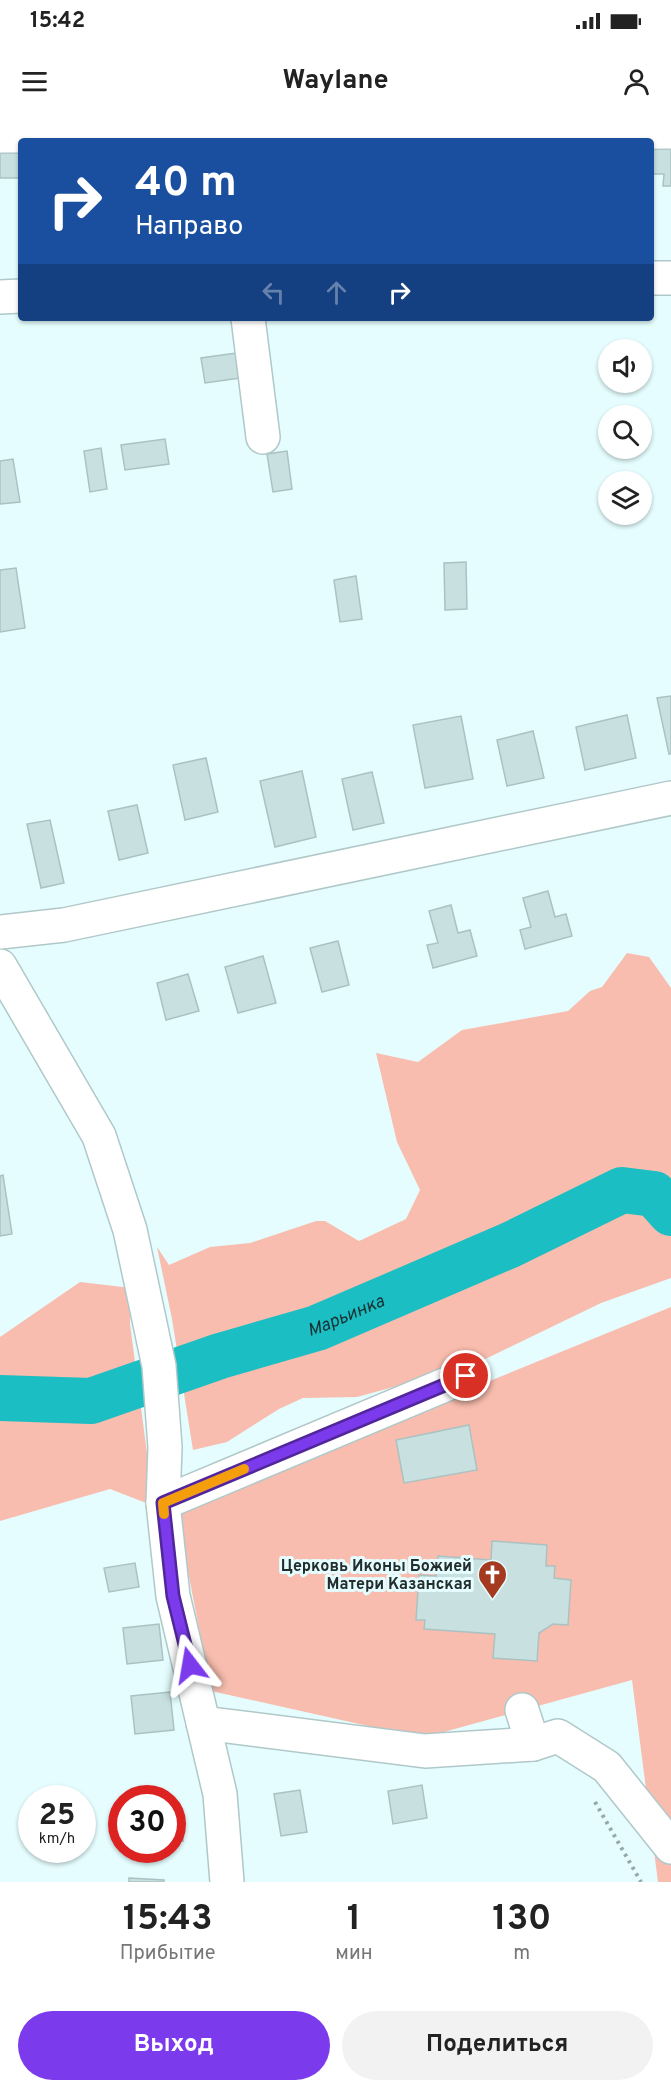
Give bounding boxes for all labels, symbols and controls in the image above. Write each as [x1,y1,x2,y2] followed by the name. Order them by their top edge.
[30,8,85,35] text: 15:42
[282,64,389,98] text: Waylane
[18,65,51,98] icon: menu
[620,65,653,98] icon: person
[135,158,237,211] text: 40 m
[36,162,114,240] icon: right
[135,210,243,244] text: Направо
[257,276,290,309] icon: left
[320,276,353,309] icon: ahead
[383,276,416,309] icon: right
[598,339,652,525] map controls
[598,339,652,393] button: sound
[598,405,652,459] button: search
[598,471,652,525] button: layers
[305,1290,389,1343] water label: Марьинка
[440,1350,491,1401] pin
[449,1359,482,1392] icon: arrive
[281,1557,472,1595] place label: Церковь Иконы Божией Матери Казанская
[477,1558,509,1600] church icon: Церковь Иконы Божией Матери Казанская
[158,1633,222,1697] position arrow
[108,1785,186,1863] speed limit sign: 30
[39,1798,75,1835] text: 25
[39,1830,75,1849] text: km/h
[123,1897,213,1943] text: 15:43
[347,1897,361,1943] text: 1
[492,1897,551,1943] text: 130
[120,1941,216,1967] text: Прибытие
[335,1941,373,1967] text: мин
[513,1941,530,1967] text: m
[18,2011,330,2080] button: Выход
[342,2011,653,2080] button: Поделиться

